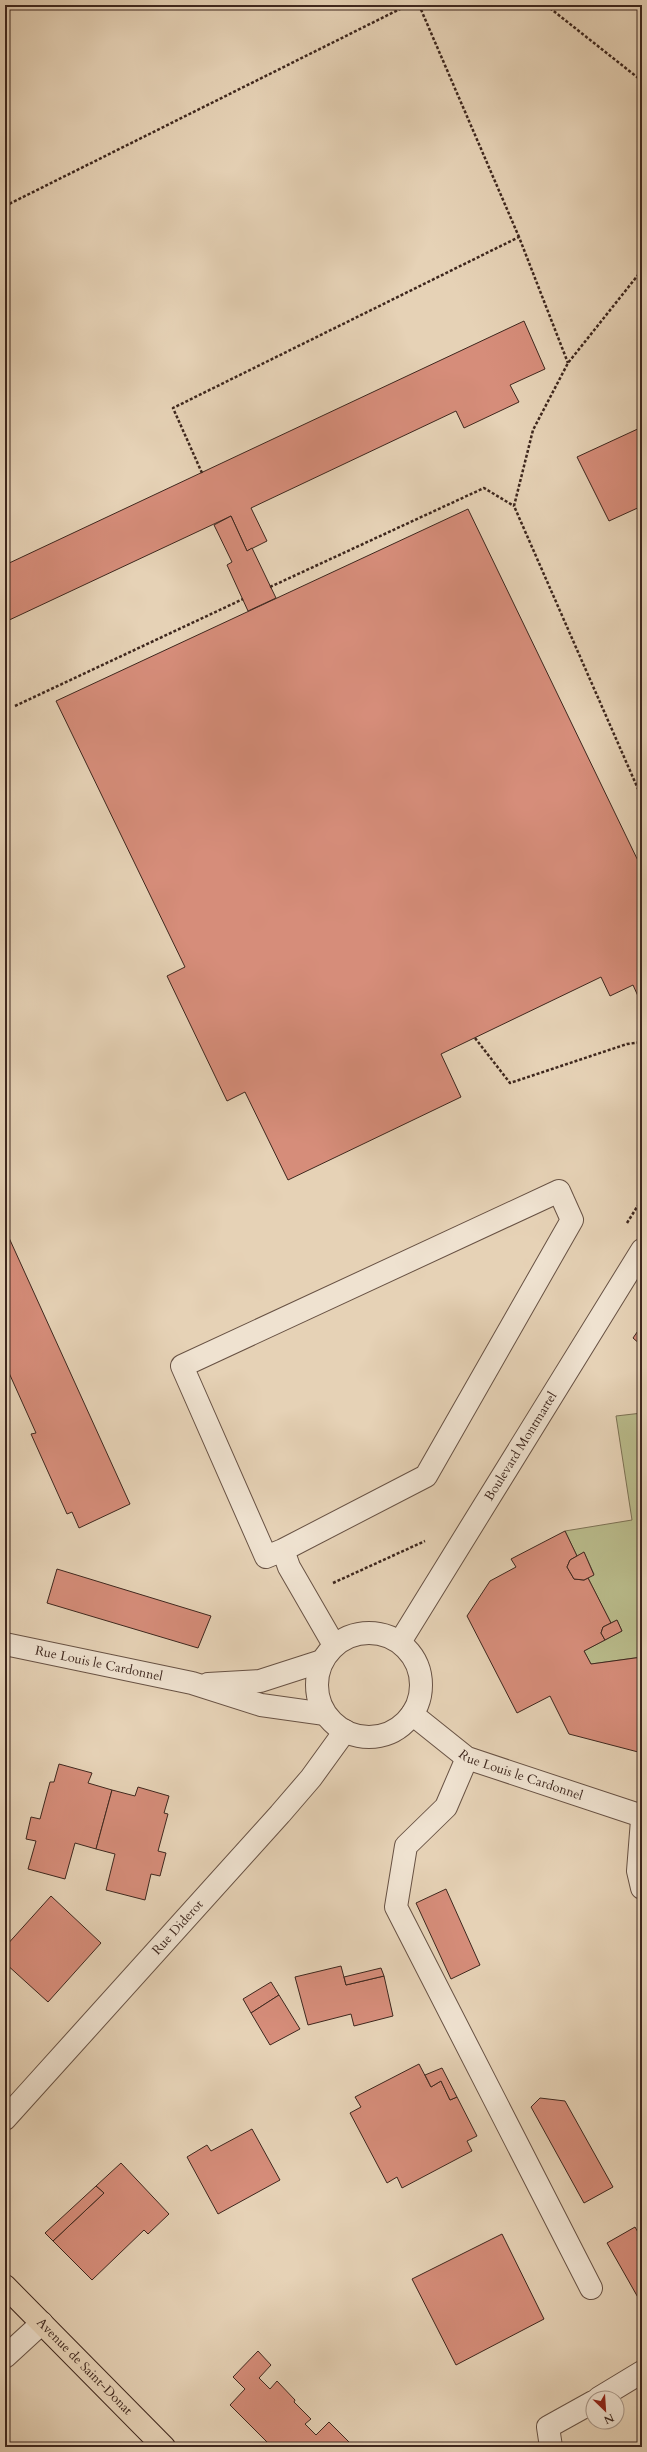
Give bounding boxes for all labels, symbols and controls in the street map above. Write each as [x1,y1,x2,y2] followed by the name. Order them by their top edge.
[480,1388,562,1504] street label: Boulevard Montmartel
[33,1642,165,1686] street label: Rue Louis le Cardonnel
[455,1746,586,1805] street label: Rue Louis le Cardonnel
[148,1896,207,1959] street label: Rue Diderot
[32,2314,136,2419] street label: Avenue de Saint-Donat
[585,2390,625,2430] north arrow
[601,2410,617,2428] text: N

